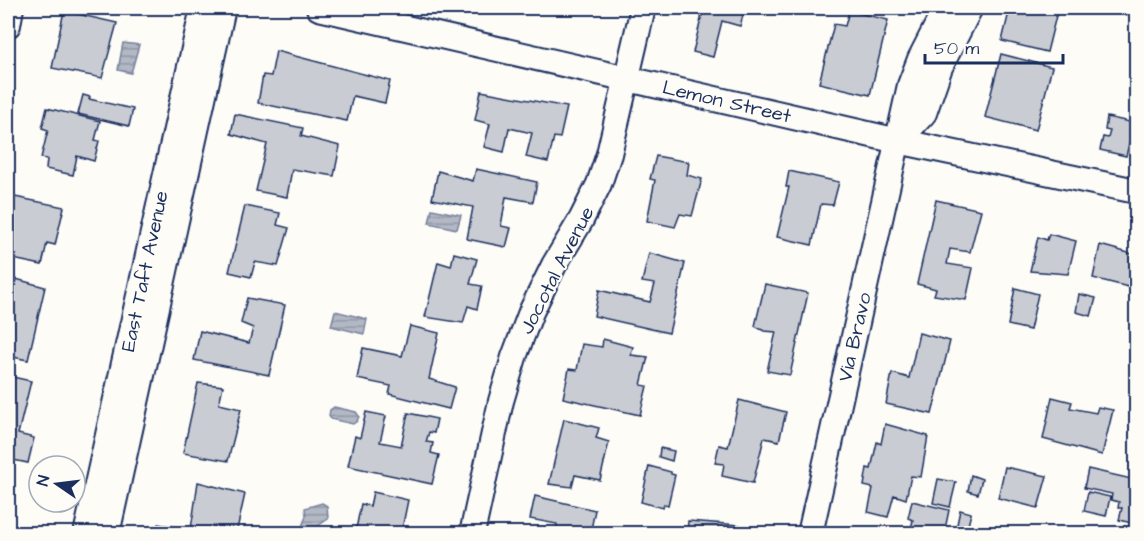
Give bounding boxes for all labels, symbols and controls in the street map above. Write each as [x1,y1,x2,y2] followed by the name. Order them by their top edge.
[925,27,1063,65] scale bar
[934,36,979,61] text: 50 m
[660,74,794,130] street label: Lemon Street
[114,188,176,354] street label: East Taft Avenue
[513,202,601,339] street label: Jocotal Avenue
[831,290,879,385] street label: Via Bravo
[27,454,87,514] north arrow
[32,473,55,488] text: N

